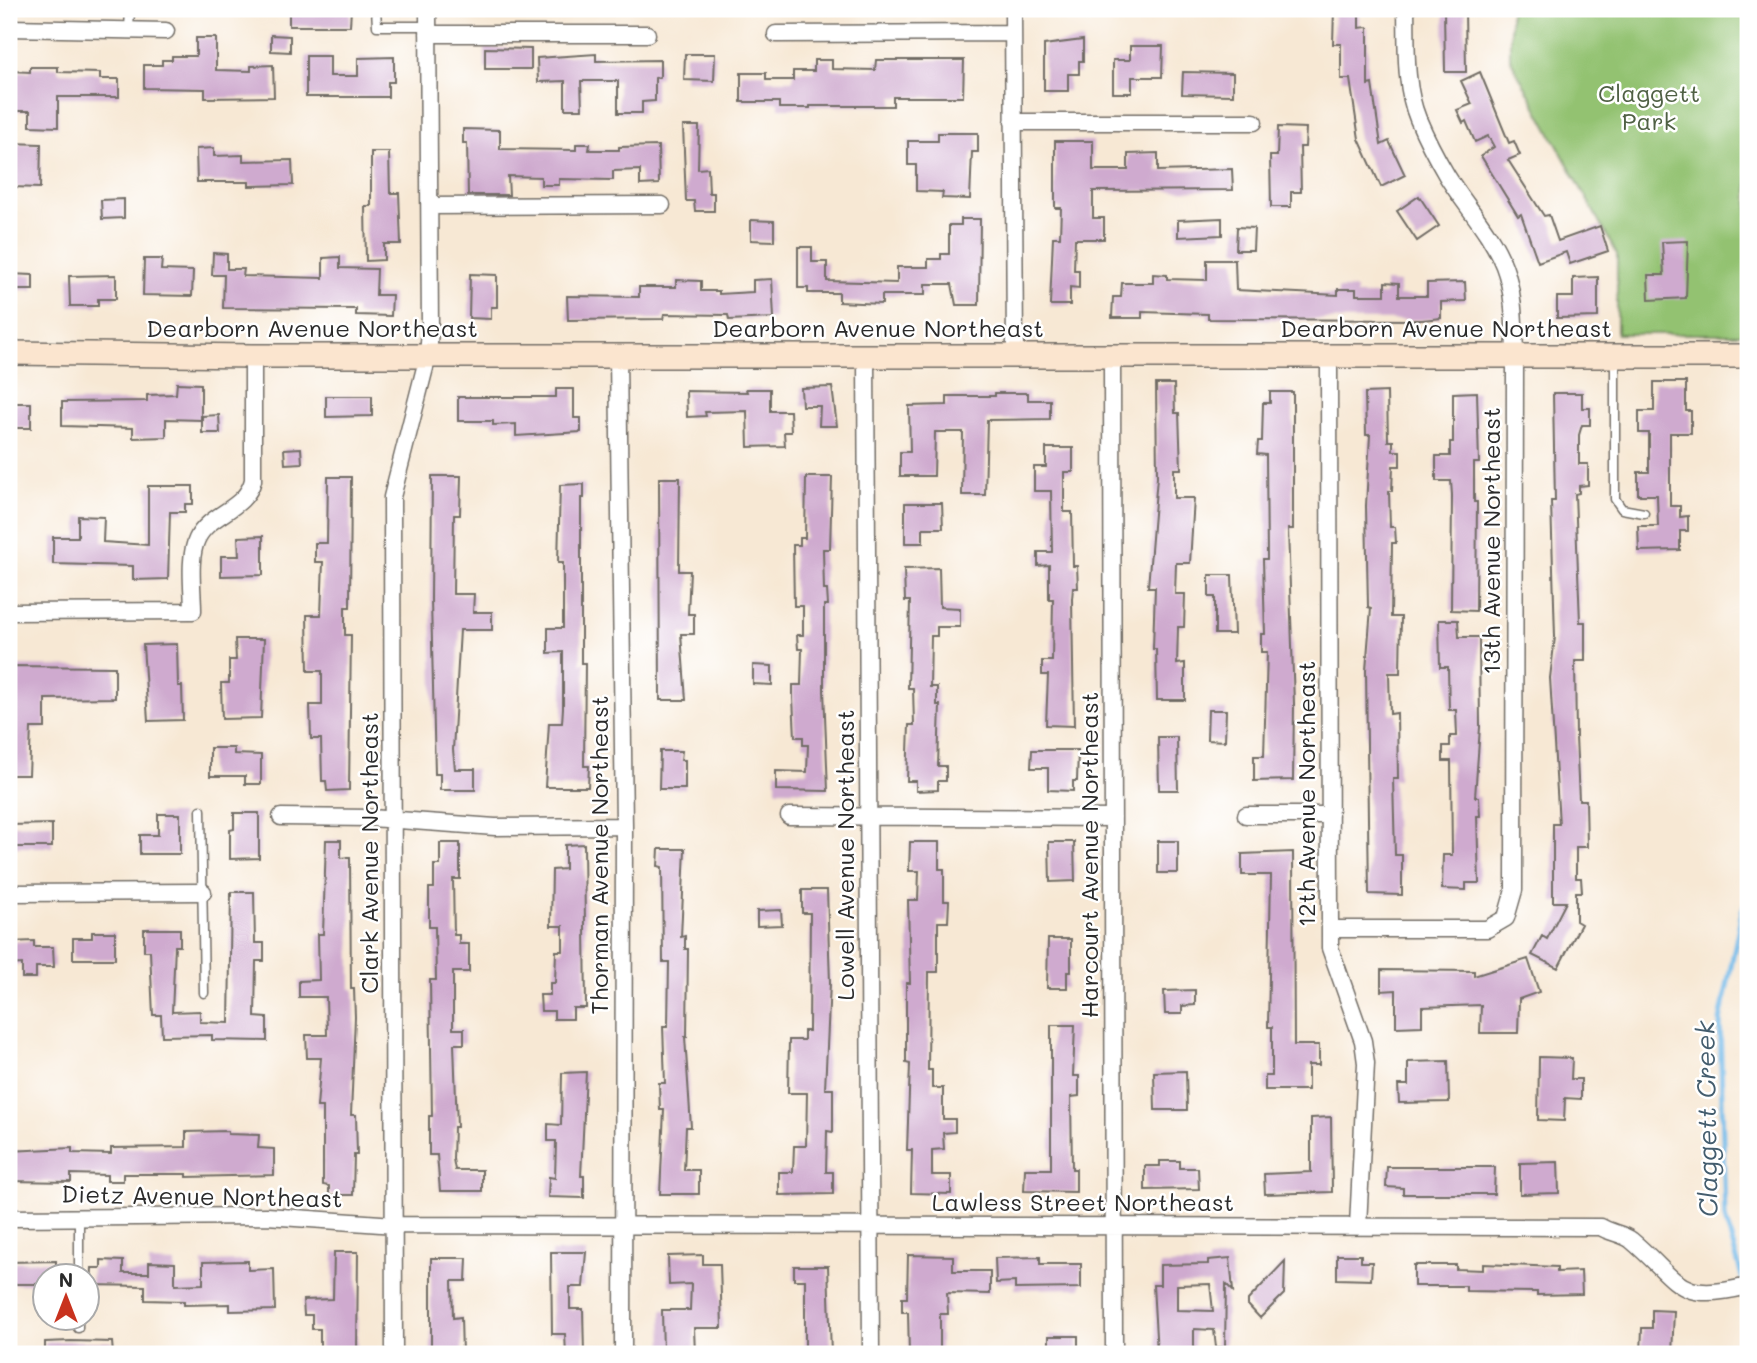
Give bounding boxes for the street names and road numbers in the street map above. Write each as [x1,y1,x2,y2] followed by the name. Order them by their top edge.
[146,312,478,343] street label: Dearborn Avenue Northeast
[712,312,1044,343] street label: Dearborn Avenue Northeast
[1280,312,1612,343] street label: Dearborn Avenue Northeast
[1475,407,1506,675] street label: 13th Avenue Northeast
[1290,661,1321,927] street label: 12th Avenue Northeast
[1073,692,1104,1018] street label: Harcourt Avenue Northeast
[583,695,614,1015] street label: Thorman Avenue Northeast
[829,710,860,1000] street label: Lowell Avenue Northeast
[353,712,384,994] street label: Clark Avenue Northeast
[61,1178,343,1213] street label: Dietz Avenue Northeast
[932,1186,1234,1217] street label: Lawless Street Northeast

